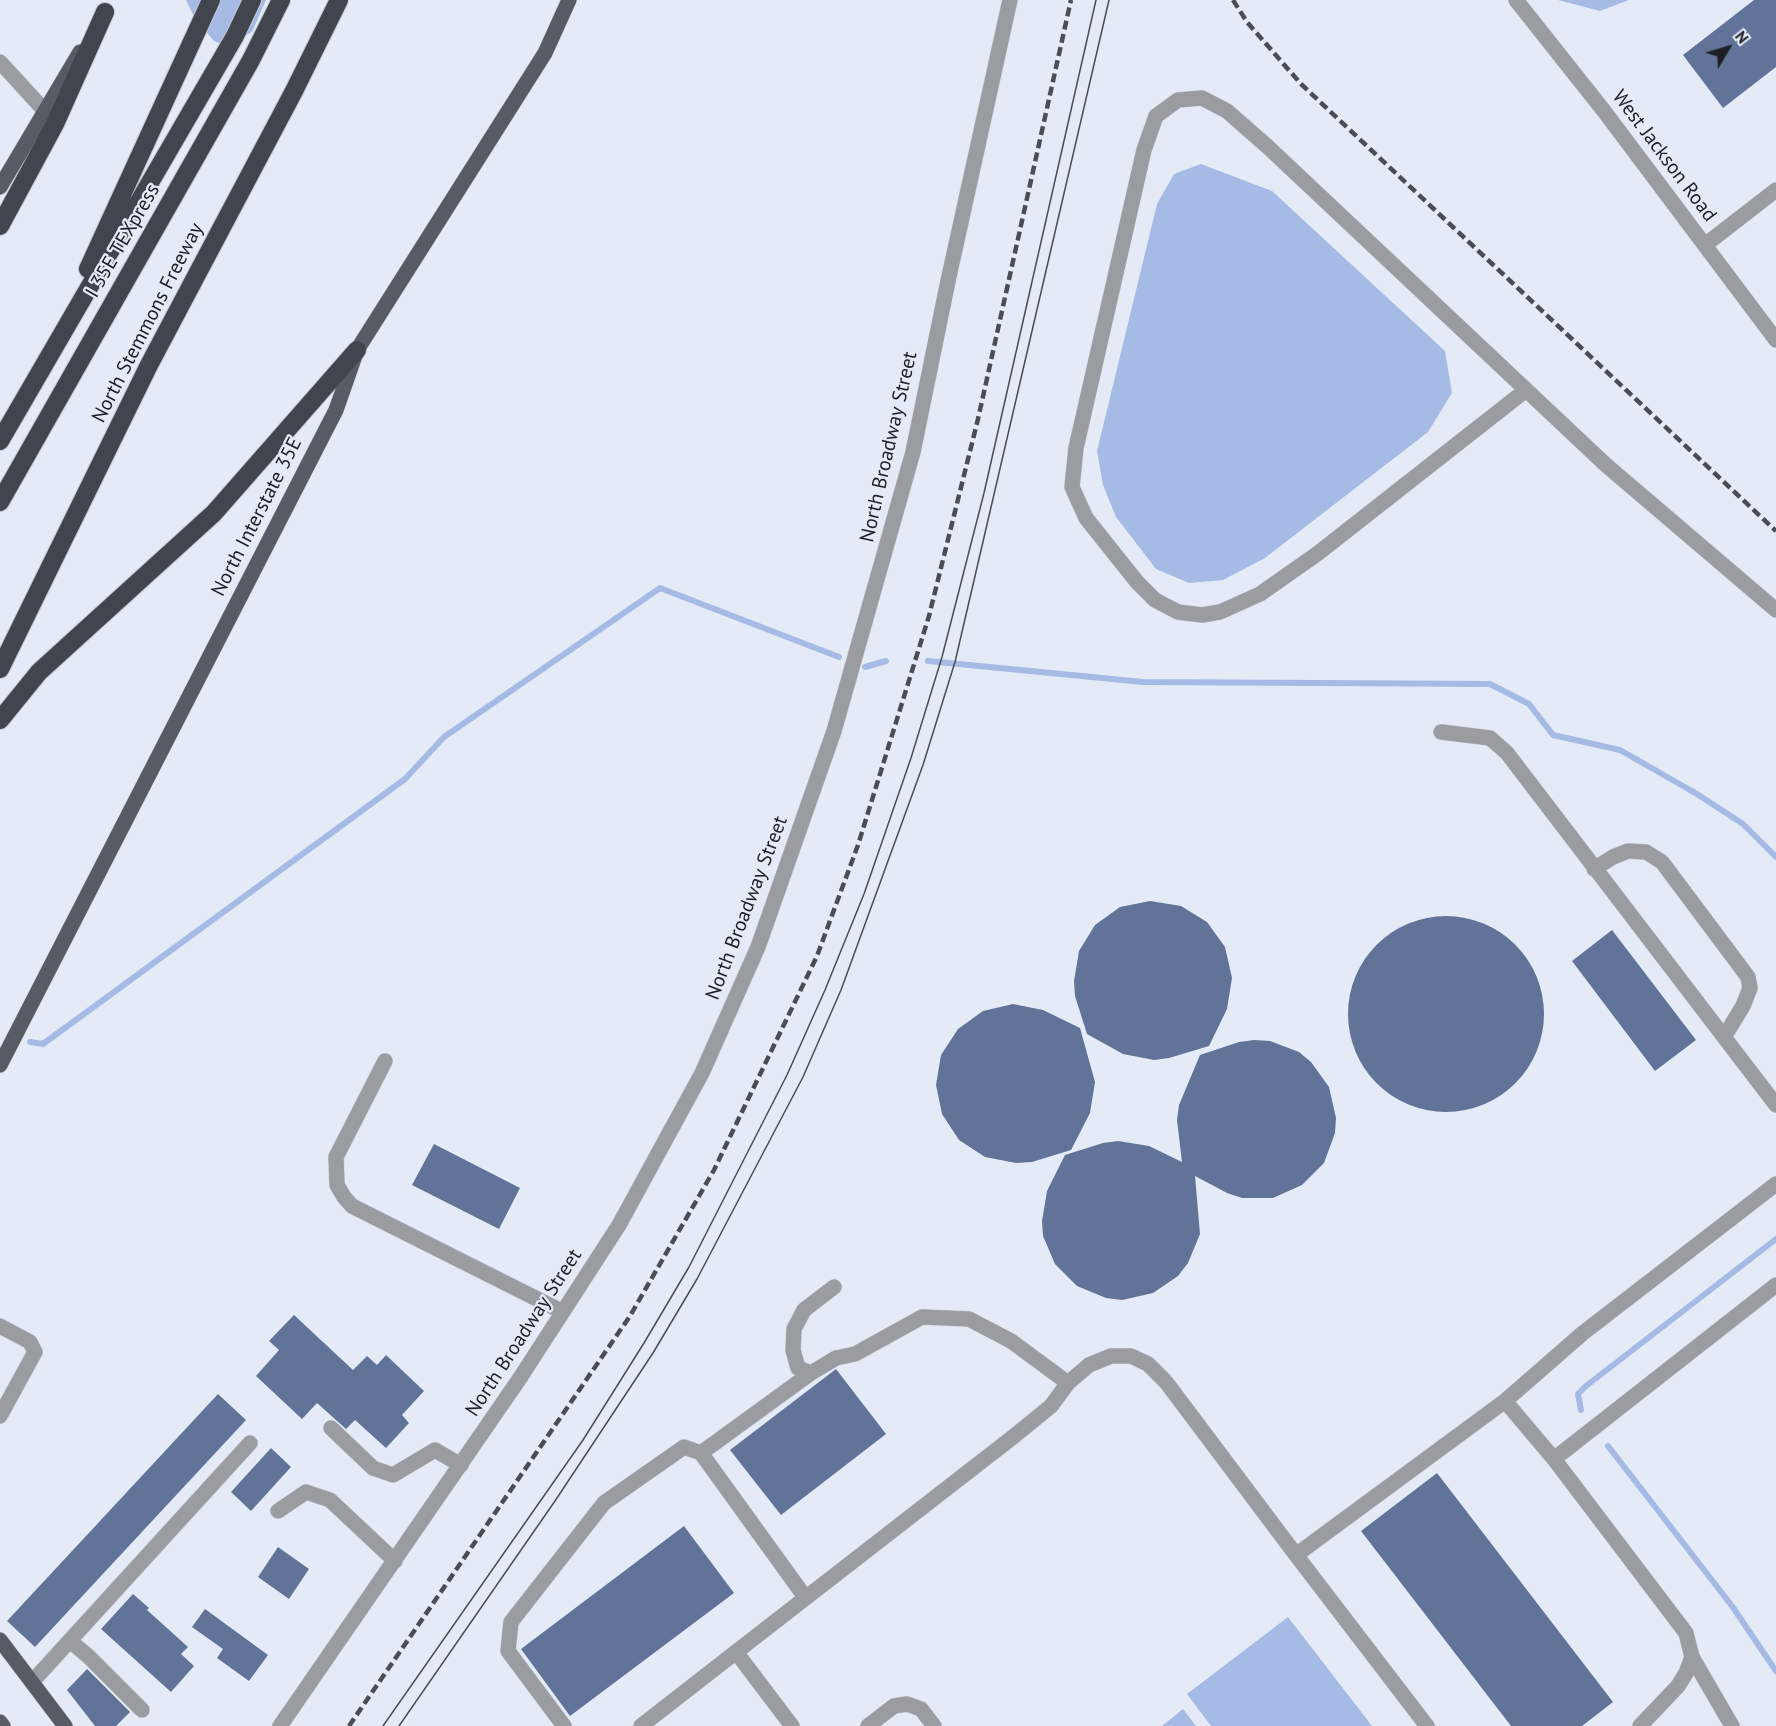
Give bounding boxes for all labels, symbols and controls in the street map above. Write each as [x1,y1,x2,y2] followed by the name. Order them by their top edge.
[1698,18,1758,78] north arrow
[1731,27,1753,47] text: N
[1607,85,1721,227] street label: West Jackson Road
[81,180,165,302] street label: I 35E TEXpress
[87,219,209,427] street label: North Stemmons Freeway
[855,349,923,545] street label: North Broadway Street
[207,434,307,600] street label: North Interstate 35E
[701,813,793,1003] street label: North Broadway Street
[461,1245,587,1421] street label: North Broadway Street

